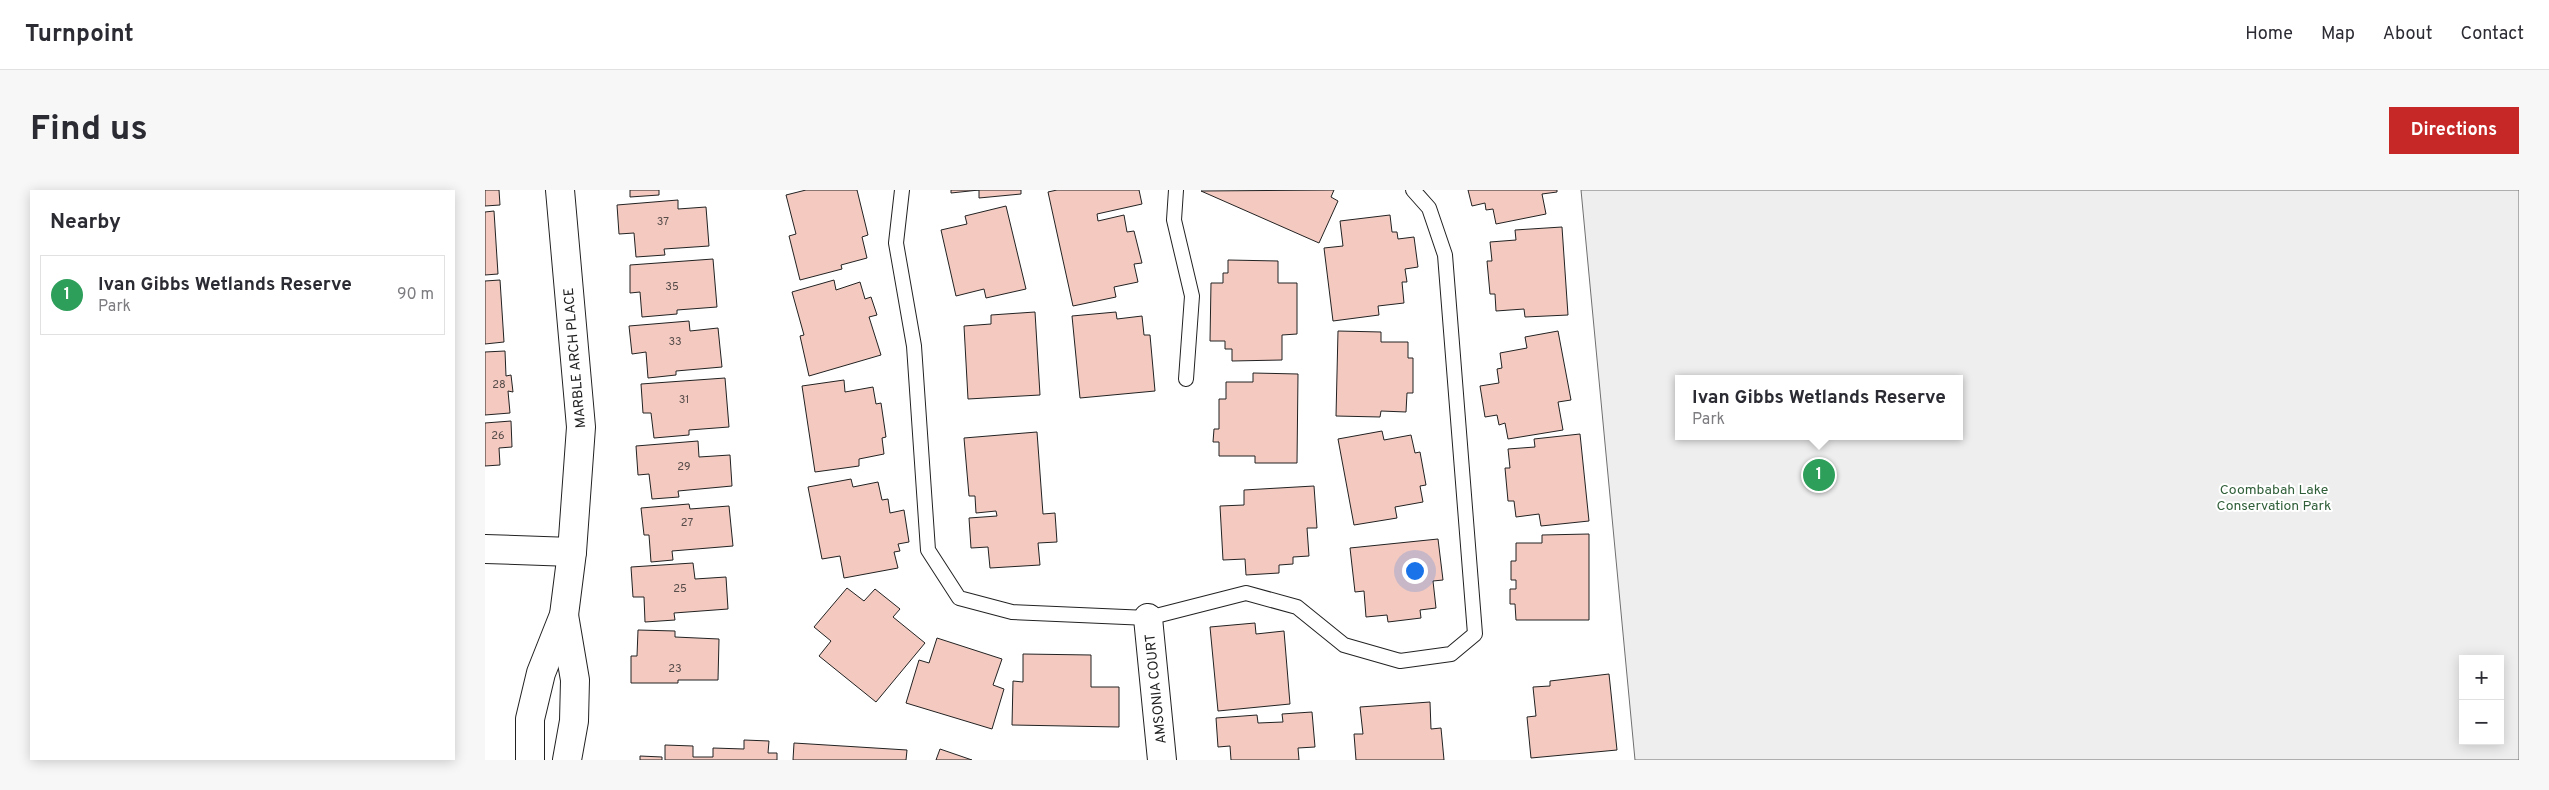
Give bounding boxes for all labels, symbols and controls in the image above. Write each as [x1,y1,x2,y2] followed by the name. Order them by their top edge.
[25,20,134,50] text: Turnpoint
[2245,23,2293,46] text: Home
[2321,23,2355,46] text: Map
[2383,23,2432,46] text: About
[2460,23,2524,46] text: Contact
[2389,107,2519,154] button: Directions
[30,108,148,152] text: Find us
[50,209,121,236] text: Nearby
[657,215,669,229] house number: 37
[98,273,352,297] text: Ivan Gibbs Wetlands Reserve
[665,280,679,294] house number: 35
[64,285,70,305] text: 1
[397,285,434,305] text: 90 m
[561,287,590,429] street label: MARBLE ARCH PLACE
[98,297,131,317] text: Park
[668,335,682,349] house number: 33
[1675,375,1963,440] popup
[492,378,506,392] house number: 28
[1692,386,1946,410] text: Ivan Gibbs Wetlands Reserve
[679,393,689,407] house number: 31
[1692,410,1725,430] text: Park
[491,429,505,443] house number: 26
[1803,456,1835,494] pin: 1
[677,460,691,474] house number: 29
[2217,482,2331,515] park label: Coombabah Lake Conservation Park
[681,516,693,530] house number: 27
[1402,558,1428,584] your location
[673,582,687,596] house number: 25
[1142,633,1171,745] street label: AMSONIA COURT
[2459,655,2504,745] map controls
[2459,655,2504,700] button: +
[668,662,682,676] house number: 23
[2459,700,2504,745] button: −

